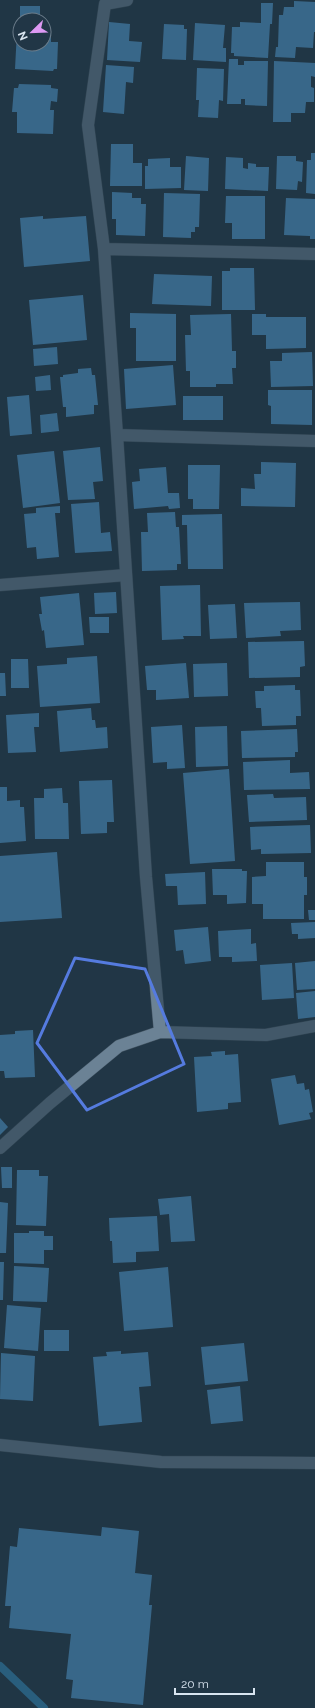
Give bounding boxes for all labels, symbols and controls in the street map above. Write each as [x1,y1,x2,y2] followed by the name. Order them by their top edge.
[12,12,52,52] north arrow
[16,29,31,42] text: N
[175,1670,254,1696] scale bar
[181,1677,209,1691] text: 20 m

